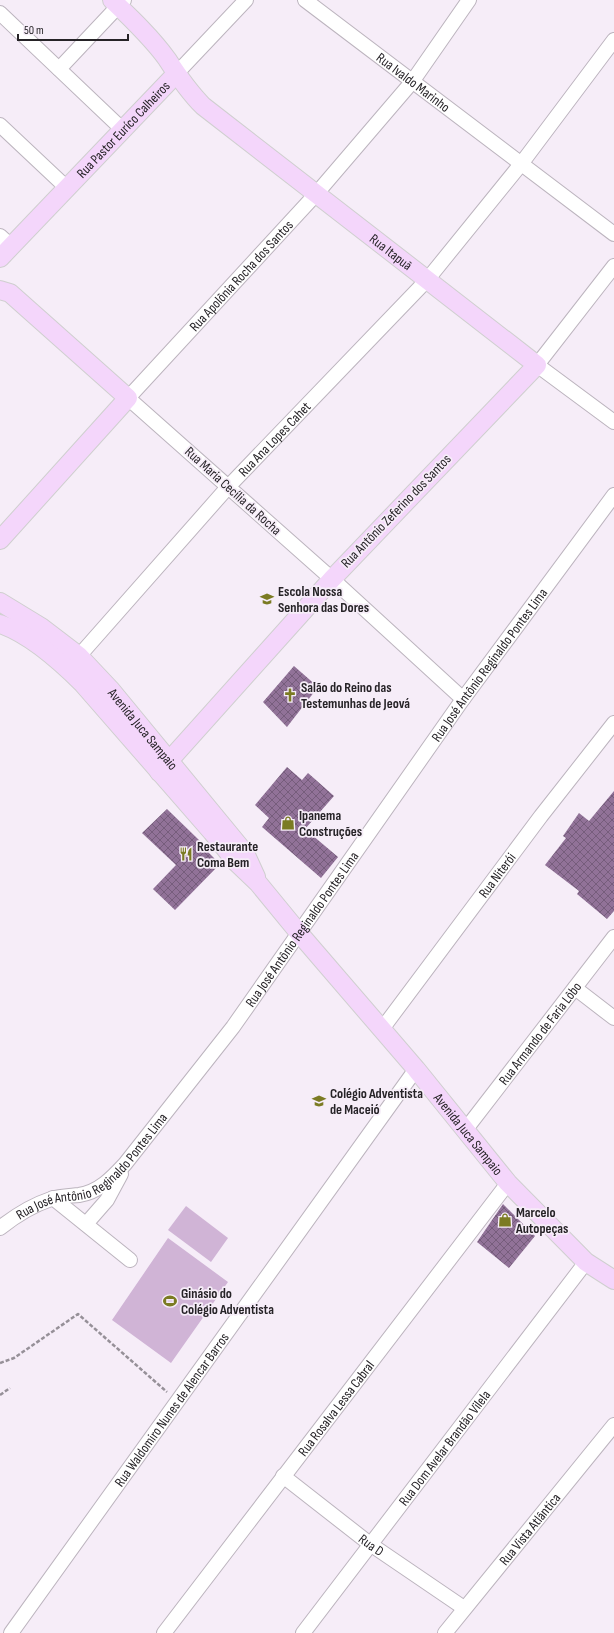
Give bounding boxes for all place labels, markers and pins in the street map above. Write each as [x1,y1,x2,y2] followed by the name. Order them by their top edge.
[278,583,369,616] place label: Escola Nossa Senhora das Dores
[259,591,275,607] school or university icon: Escola Nossa Senhora das Dores
[301,679,410,712] place label: Salão do Reino das Testemunhas de Jeová
[282,687,298,703] church icon: Salão do Reino das Testemunhas de Jeová
[299,807,362,840] place label: Ipanema Construções
[280,815,296,831] shop icon: Ipanema Construções
[197,838,258,871] place label: Restaurante Coma Bem
[178,846,194,862] restaurant icon: Restaurante Coma Bem
[330,1085,423,1118] place label: Colégio Adventista de Maceió
[311,1093,327,1109] school or university icon: Colégio Adventista de Maceió
[515,1204,568,1237] place label: Marcelo Autopeças
[497,1212,513,1228] shop icon: Marcelo Autopeças
[181,1285,274,1318] place label: Ginásio do Colégio Adventista
[162,1293,178,1309] sports icon: Ginásio do Colégio Adventista

